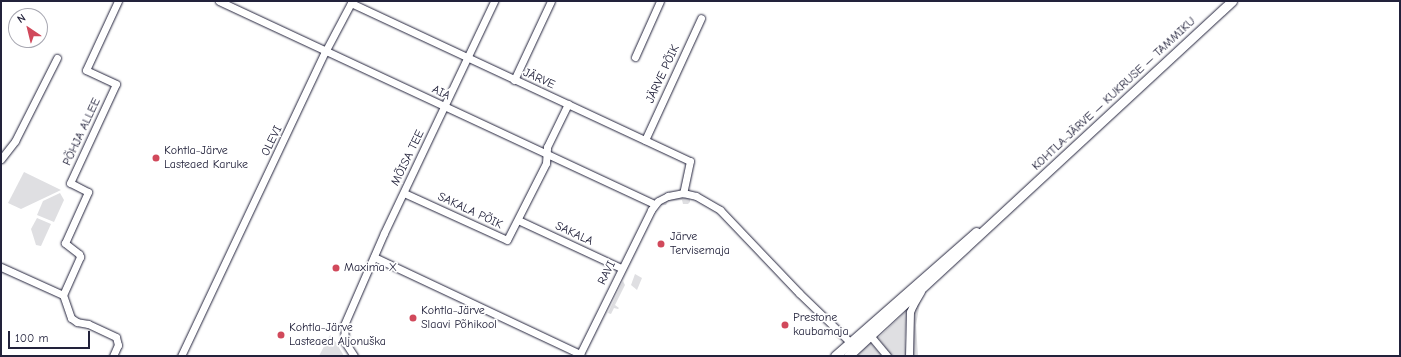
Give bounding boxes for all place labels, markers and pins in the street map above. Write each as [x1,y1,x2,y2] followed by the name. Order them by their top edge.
[164,144,248,172] place label: Kohtla-Järve Lasteaed Karuke
[151,153,161,163] marker: Kohtla-Järve Lasteaed Karuke
[670,230,730,258] place label: Järve Tervisemaja
[655,238,667,250] marker: Järve Tervisemaja
[344,261,397,275] place label: Maxima X
[331,263,341,273] marker: Maxima X
[421,304,497,332] place label: Kohtla-Järve Slaavi Põhikool
[793,311,849,339] place label: Prestone kaubamaja
[408,313,418,323] marker: Kohtla-Järve Slaavi Põhikool
[780,320,790,330] marker: Prestone kaubamaja
[289,321,386,349] place label: Kohtla-Järve Lasteaed Aljonuška
[276,330,286,340] marker: Kohtla-Järve Lasteaed Aljonuška

